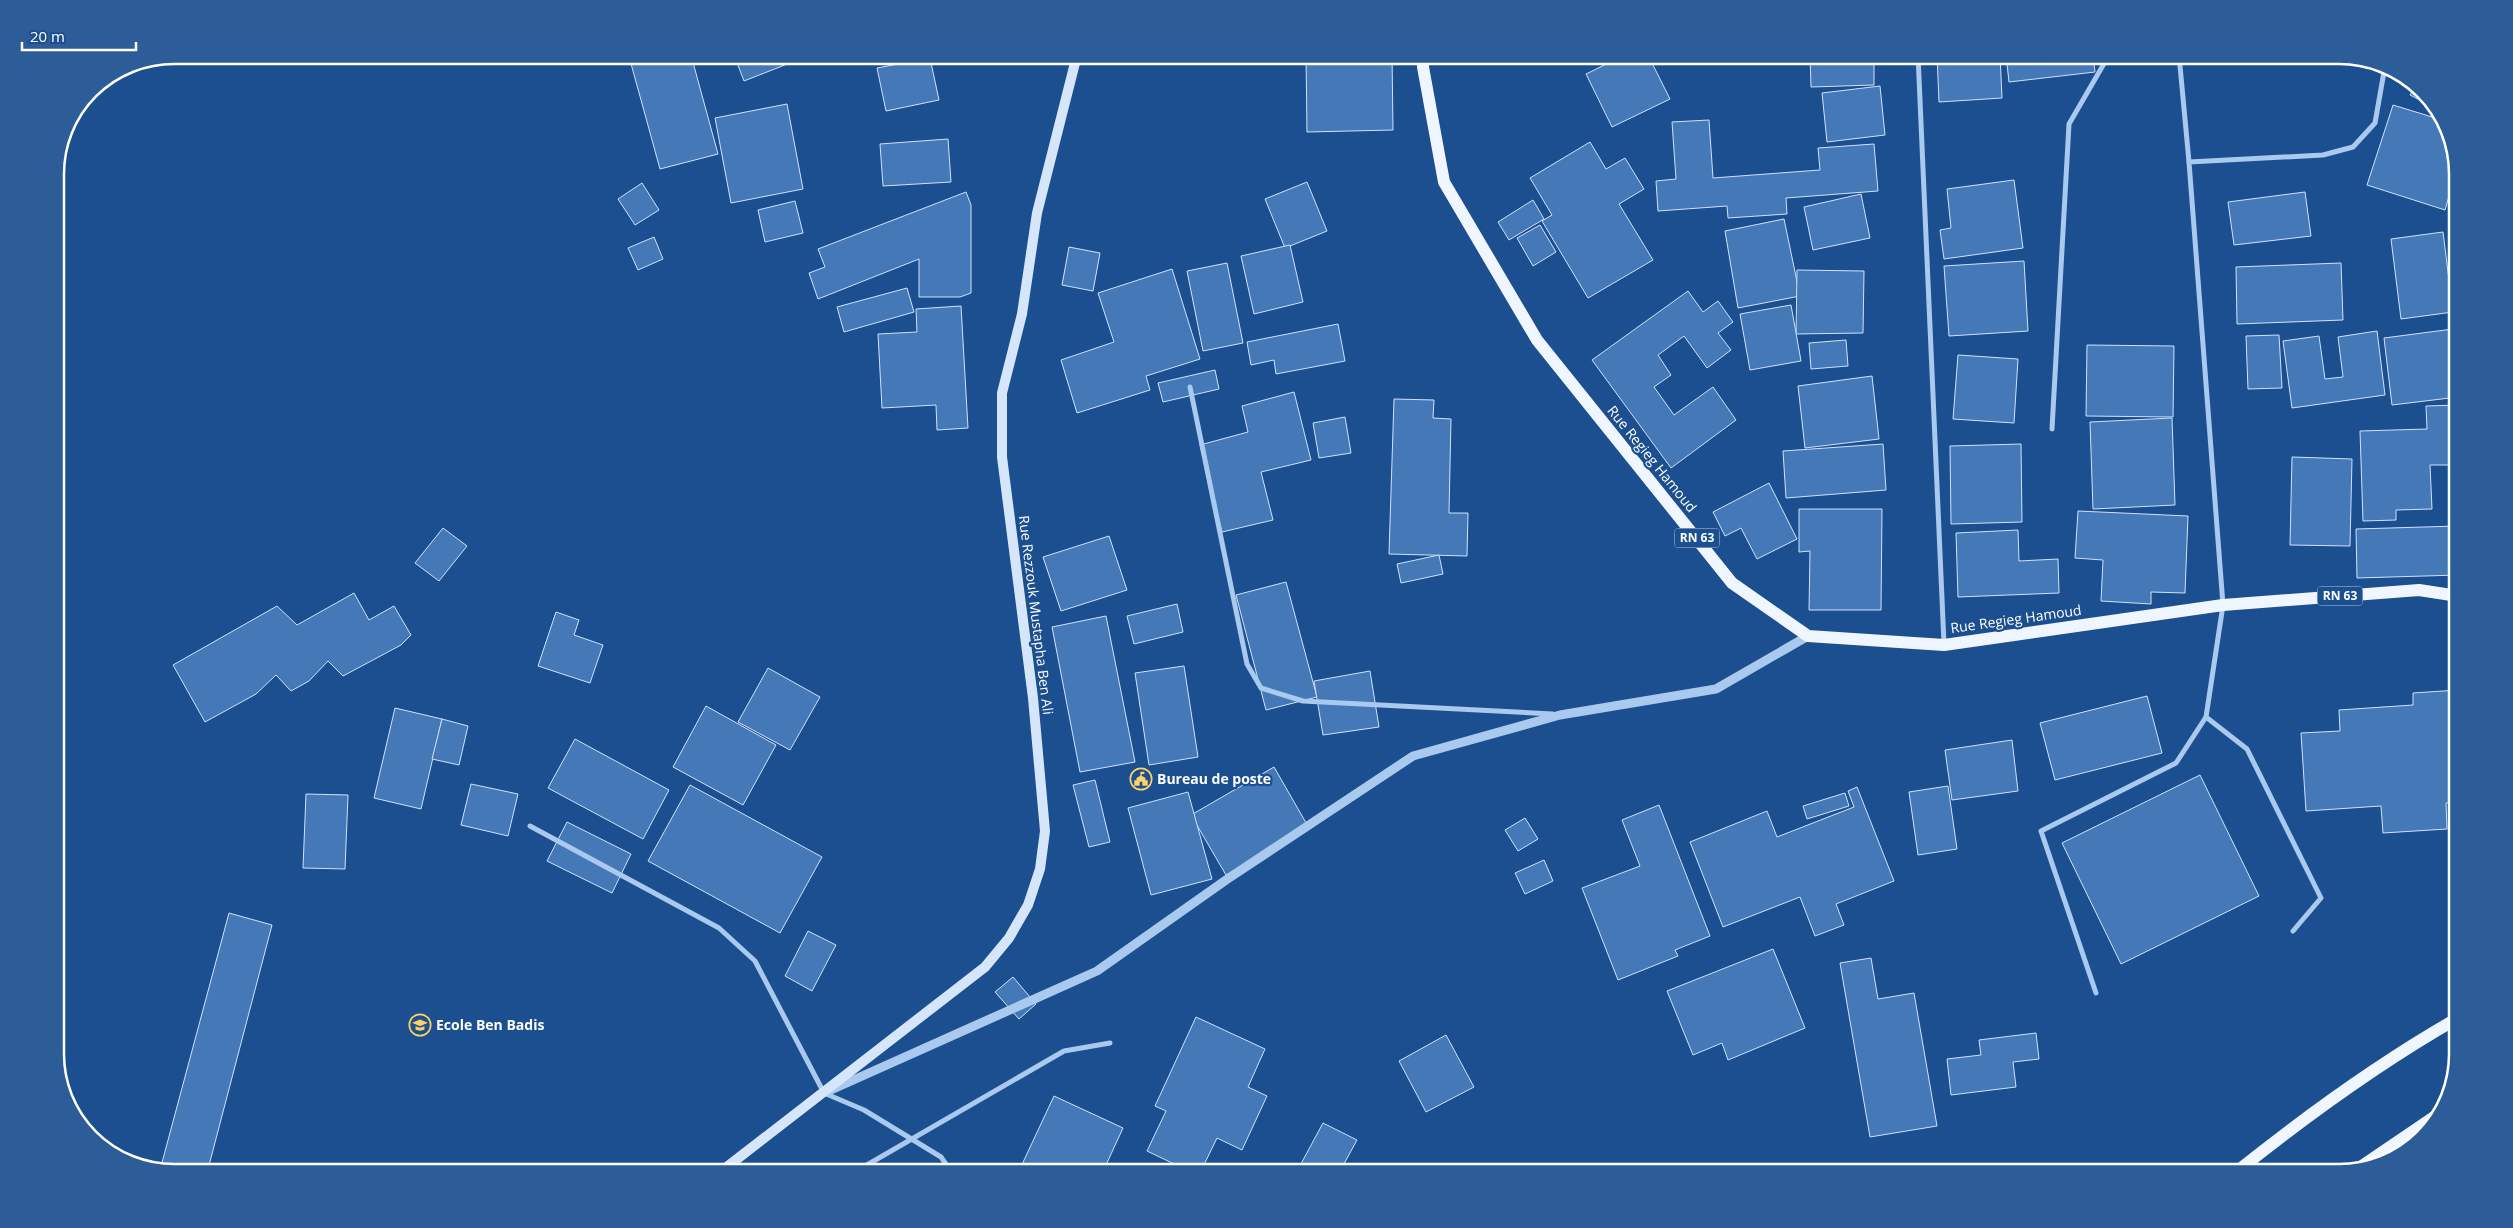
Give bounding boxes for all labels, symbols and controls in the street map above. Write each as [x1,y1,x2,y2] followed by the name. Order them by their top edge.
[22,20,136,52] scale bar
[30,26,65,46] text: 20 m
[1603,401,1701,516] street label: Rue Regieg Hamoud
[1015,514,1058,716] street label: Rue Rezzouk Mustapha Ben Ali
[1674,528,1720,548] road number: RN 63
[2318,586,2362,606] road number: RN 63
[1949,600,2083,637] street label: Rue Regieg Hamoud
[1129,767,1153,791] public building icon: Bureau de poste
[1157,769,1271,788] place label: Bureau de poste
[408,1013,432,1037] school or university icon: Ecole Ben Badis
[436,1015,544,1034] place label: Ecole Ben Badis

